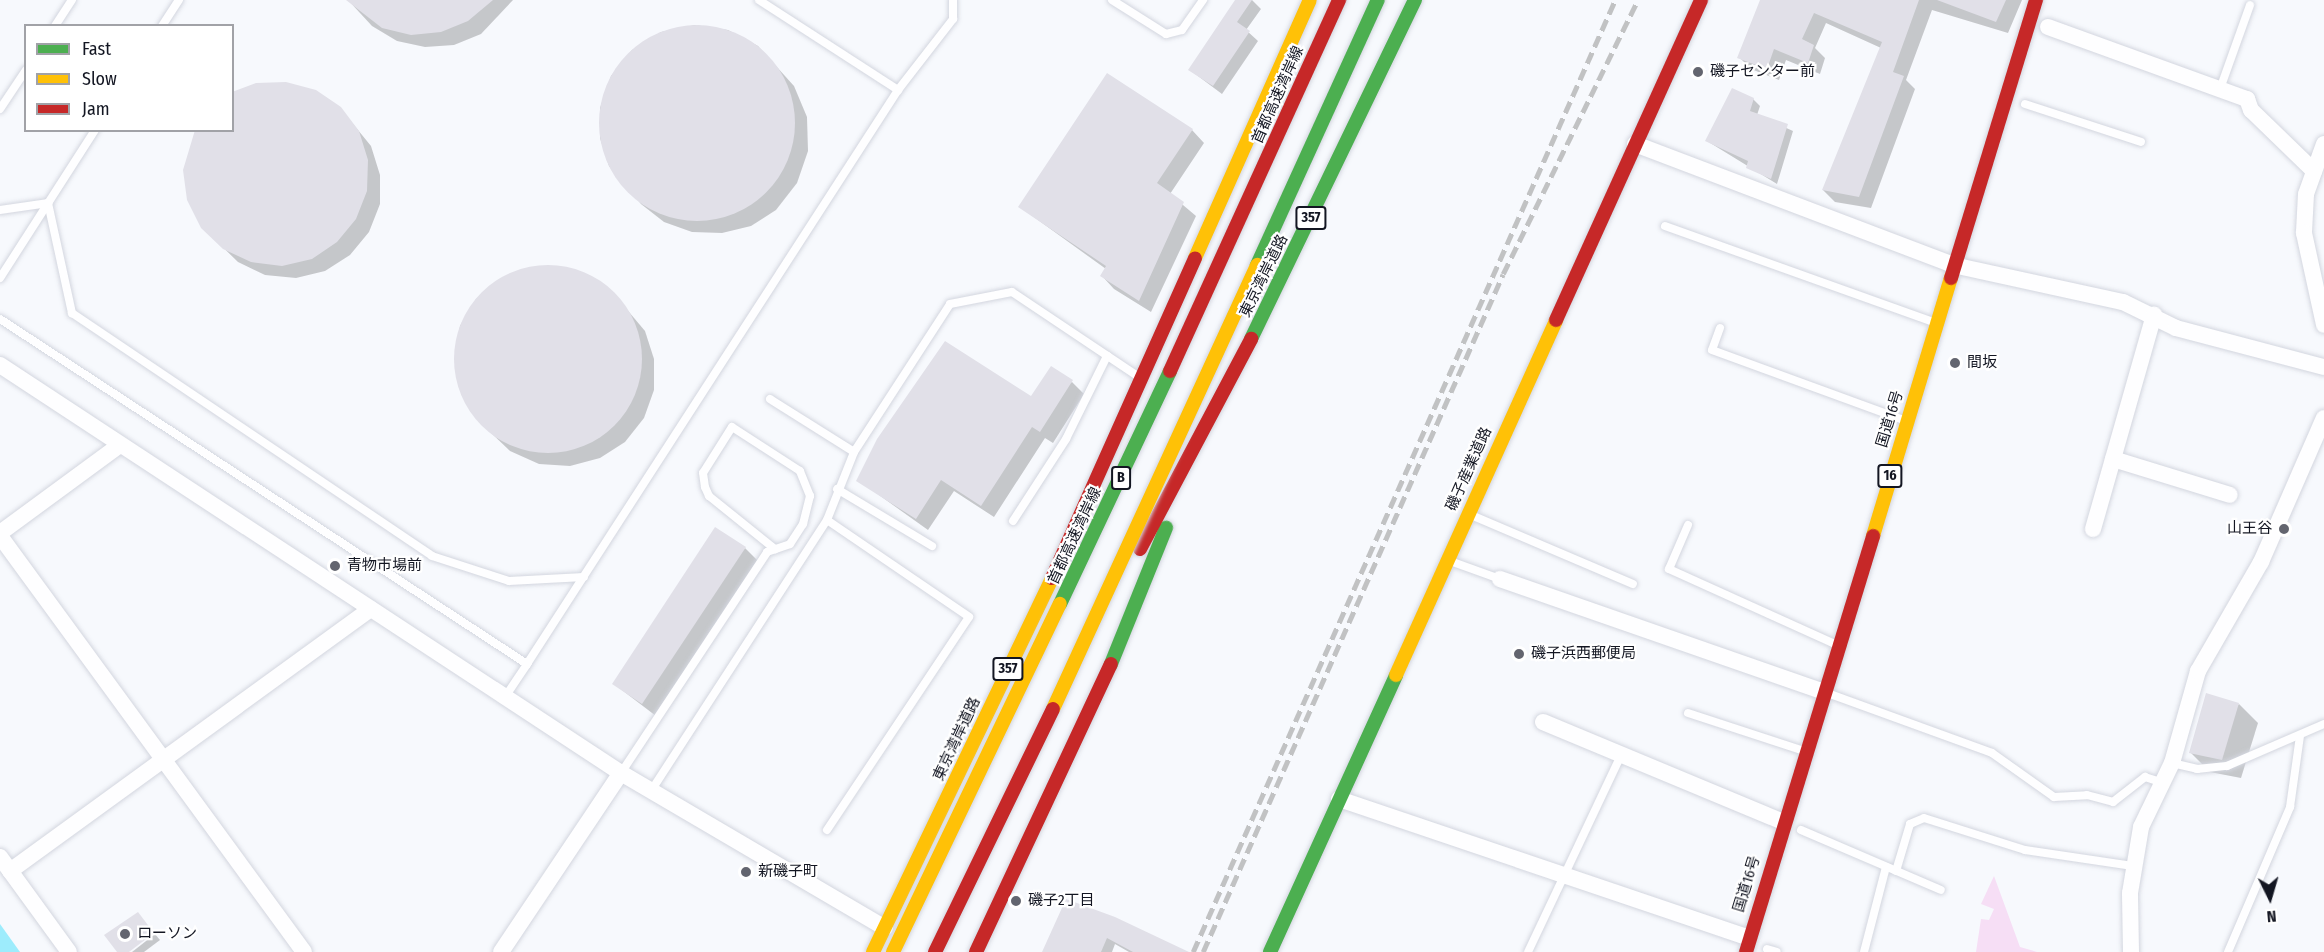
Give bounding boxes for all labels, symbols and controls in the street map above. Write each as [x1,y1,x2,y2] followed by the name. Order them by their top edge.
[24,24,234,132] legend
[82,38,111,60] text: Fast
[1248,43,1308,147] street label: 首都高速湾岸線
[1710,63,1815,81] place label: 磯子センター前
[1691,65,1705,79] marker: 磯子センター前
[82,68,117,90] text: Slow
[82,98,110,120] text: Jam
[1294,207,1328,229] road number: 357
[1236,232,1292,320] street label: 東京湾岸道路
[1967,354,1997,372] place label: 間坂
[1948,356,1962,370] marker: 間坂
[1873,388,1907,450] street label: 国道16号
[1442,424,1496,514] street label: 磯子産業道路
[1876,465,1904,487] road number: 16
[1110,467,1132,489] road number: B
[1045,485,1105,587] street label: 首都高速湾岸線
[2227,520,2272,538] place label: 山王谷
[2277,522,2291,536] marker: 山王谷
[347,557,422,575] place label: 青物市場前
[328,559,342,573] marker: 青物市場前
[1531,645,1636,663] place label: 磯子浜西郵便局
[1512,647,1526,661] marker: 磯子浜西郵便局
[992,658,1024,680] road number: 357
[930,694,984,784] street label: 東京湾岸道路
[1730,853,1764,915] street label: 国道16号
[758,863,818,881] place label: 新磯子町
[739,865,753,879] marker: 新磯子町
[2240,868,2300,928] north arrow
[1028,892,1095,910] place label: 磯子2丁目
[1009,894,1023,908] marker: 磯子2丁目
[2266,907,2277,926] text: N
[137,925,197,943] place label: ローソン
[118,927,132,941] marker: ローソン

